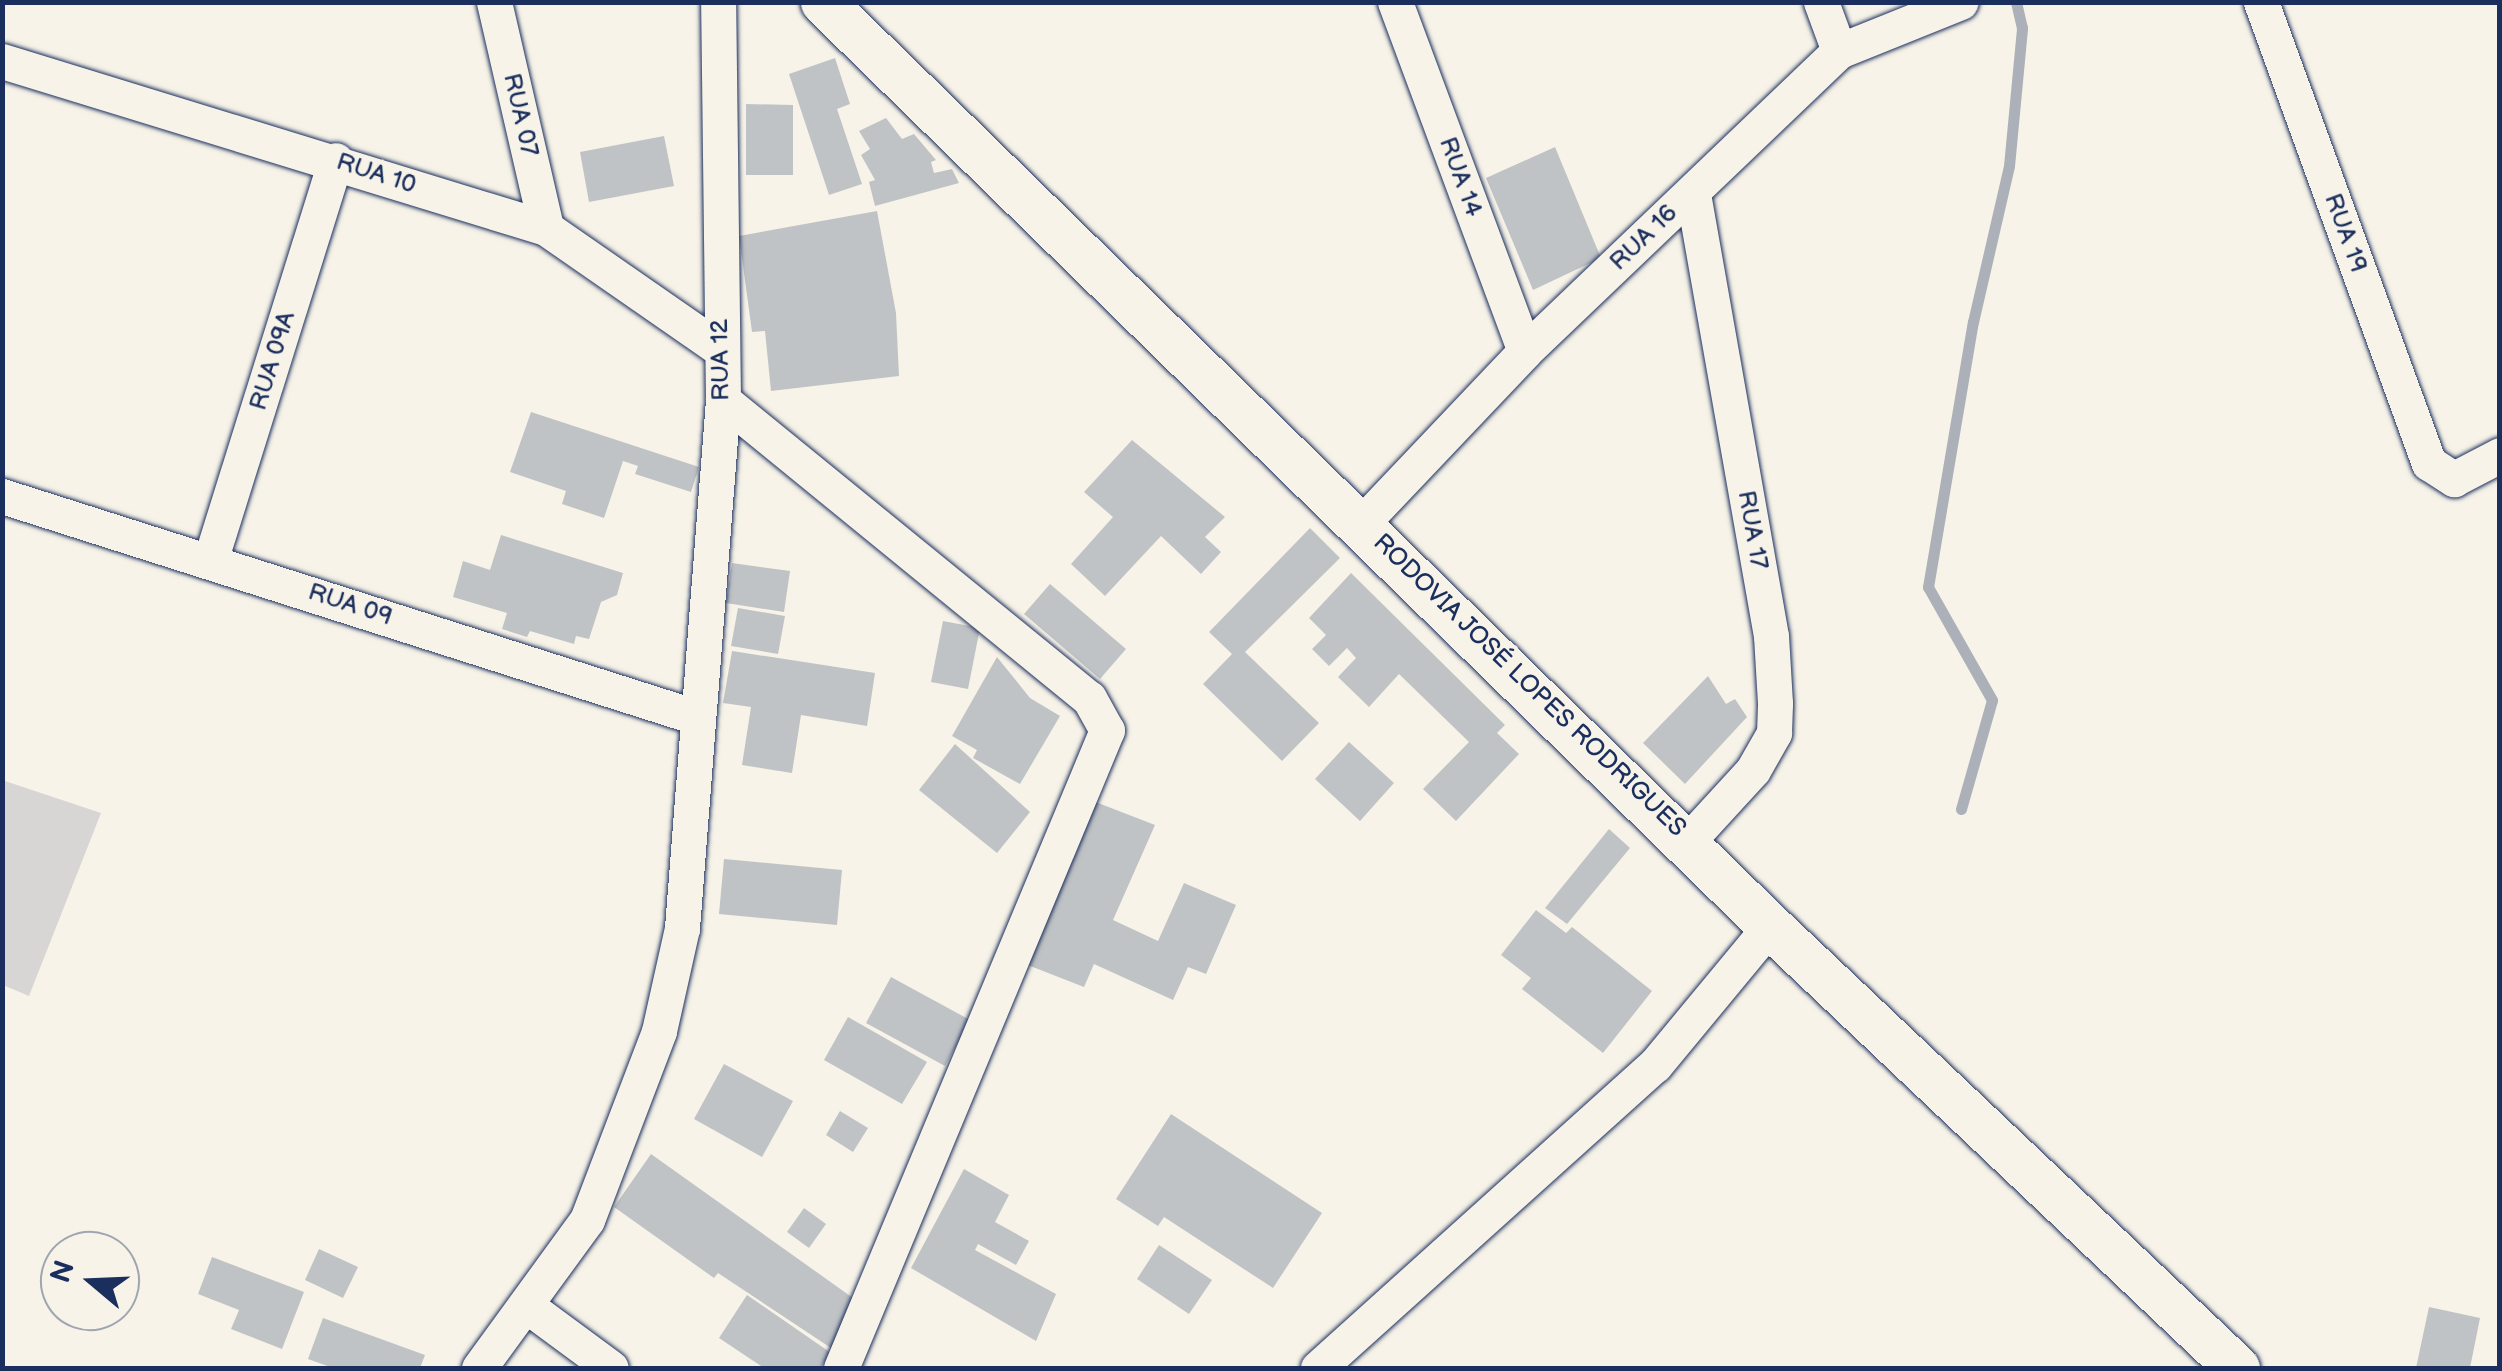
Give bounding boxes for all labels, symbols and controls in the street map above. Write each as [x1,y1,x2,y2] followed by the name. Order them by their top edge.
[496,70,544,160] street label: RUA 07
[1432,133,1488,221] street label: RUA 14
[332,147,420,201] street label: RUA 10
[2317,190,2373,276] street label: RUA 19
[1604,199,1684,277] street label: RUA 16
[244,308,302,414] street label: RUA 09A
[705,319,737,401] street label: RUA 12
[1730,488,1774,572] street label: RUA 17
[1366,528,1692,844] street label: RODOVIA JOSÉ LOPES RODRIGUES
[304,577,396,633] street label: RUA 09
[40,1231,140,1331] north arrow
[44,1256,82,1287] text: N

